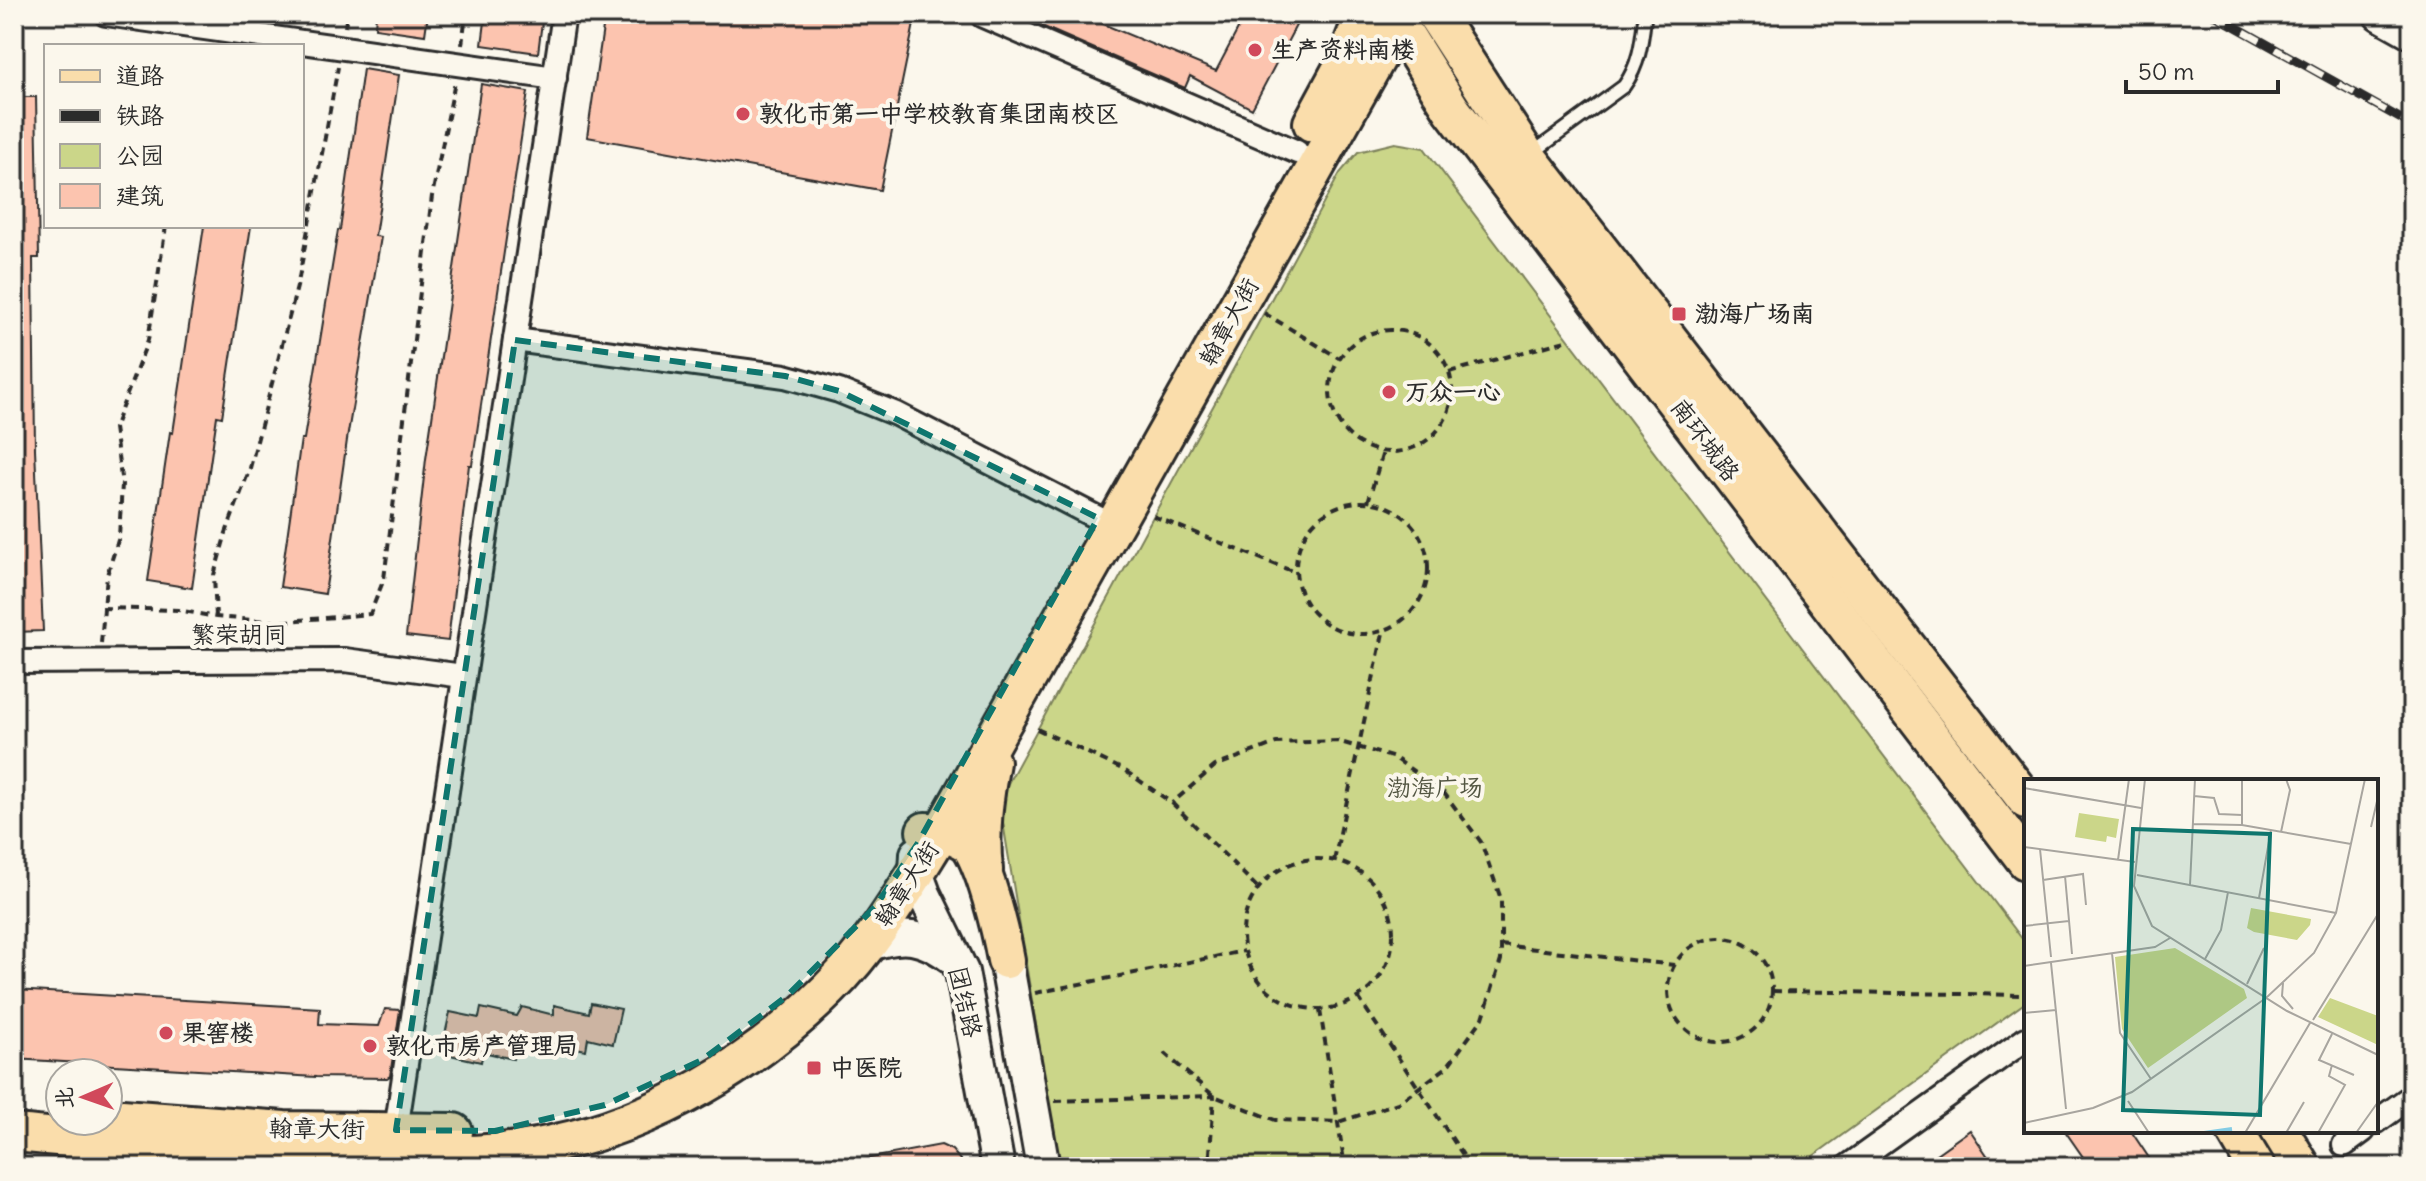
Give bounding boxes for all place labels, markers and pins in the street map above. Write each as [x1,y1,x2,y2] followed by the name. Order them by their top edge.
[1271,34,1415,64] place label: 生产资料南楼
[1246,41,1264,59] marker: 生产资料南楼
[759,98,1119,128] place label: 敦化市第一中学校教育集团南校区
[734,105,752,123] marker: 敦化市第一中学校教育集团南校区
[1695,298,1815,328] place label: 渤海广场南
[1670,305,1688,323] marker: 渤海广场南
[1405,376,1501,406] place label: 万众一心
[1380,383,1398,401] marker: 万众一心
[182,1017,254,1047] place label: 果窖楼
[157,1024,175,1042] marker: 果窖楼
[386,1030,578,1060] place label: 敦化市房产管理局
[361,1037,379,1055] marker: 敦化市房产管理局
[830,1052,902,1082] place label: 中医院
[805,1059,823,1077] marker: 中医院

